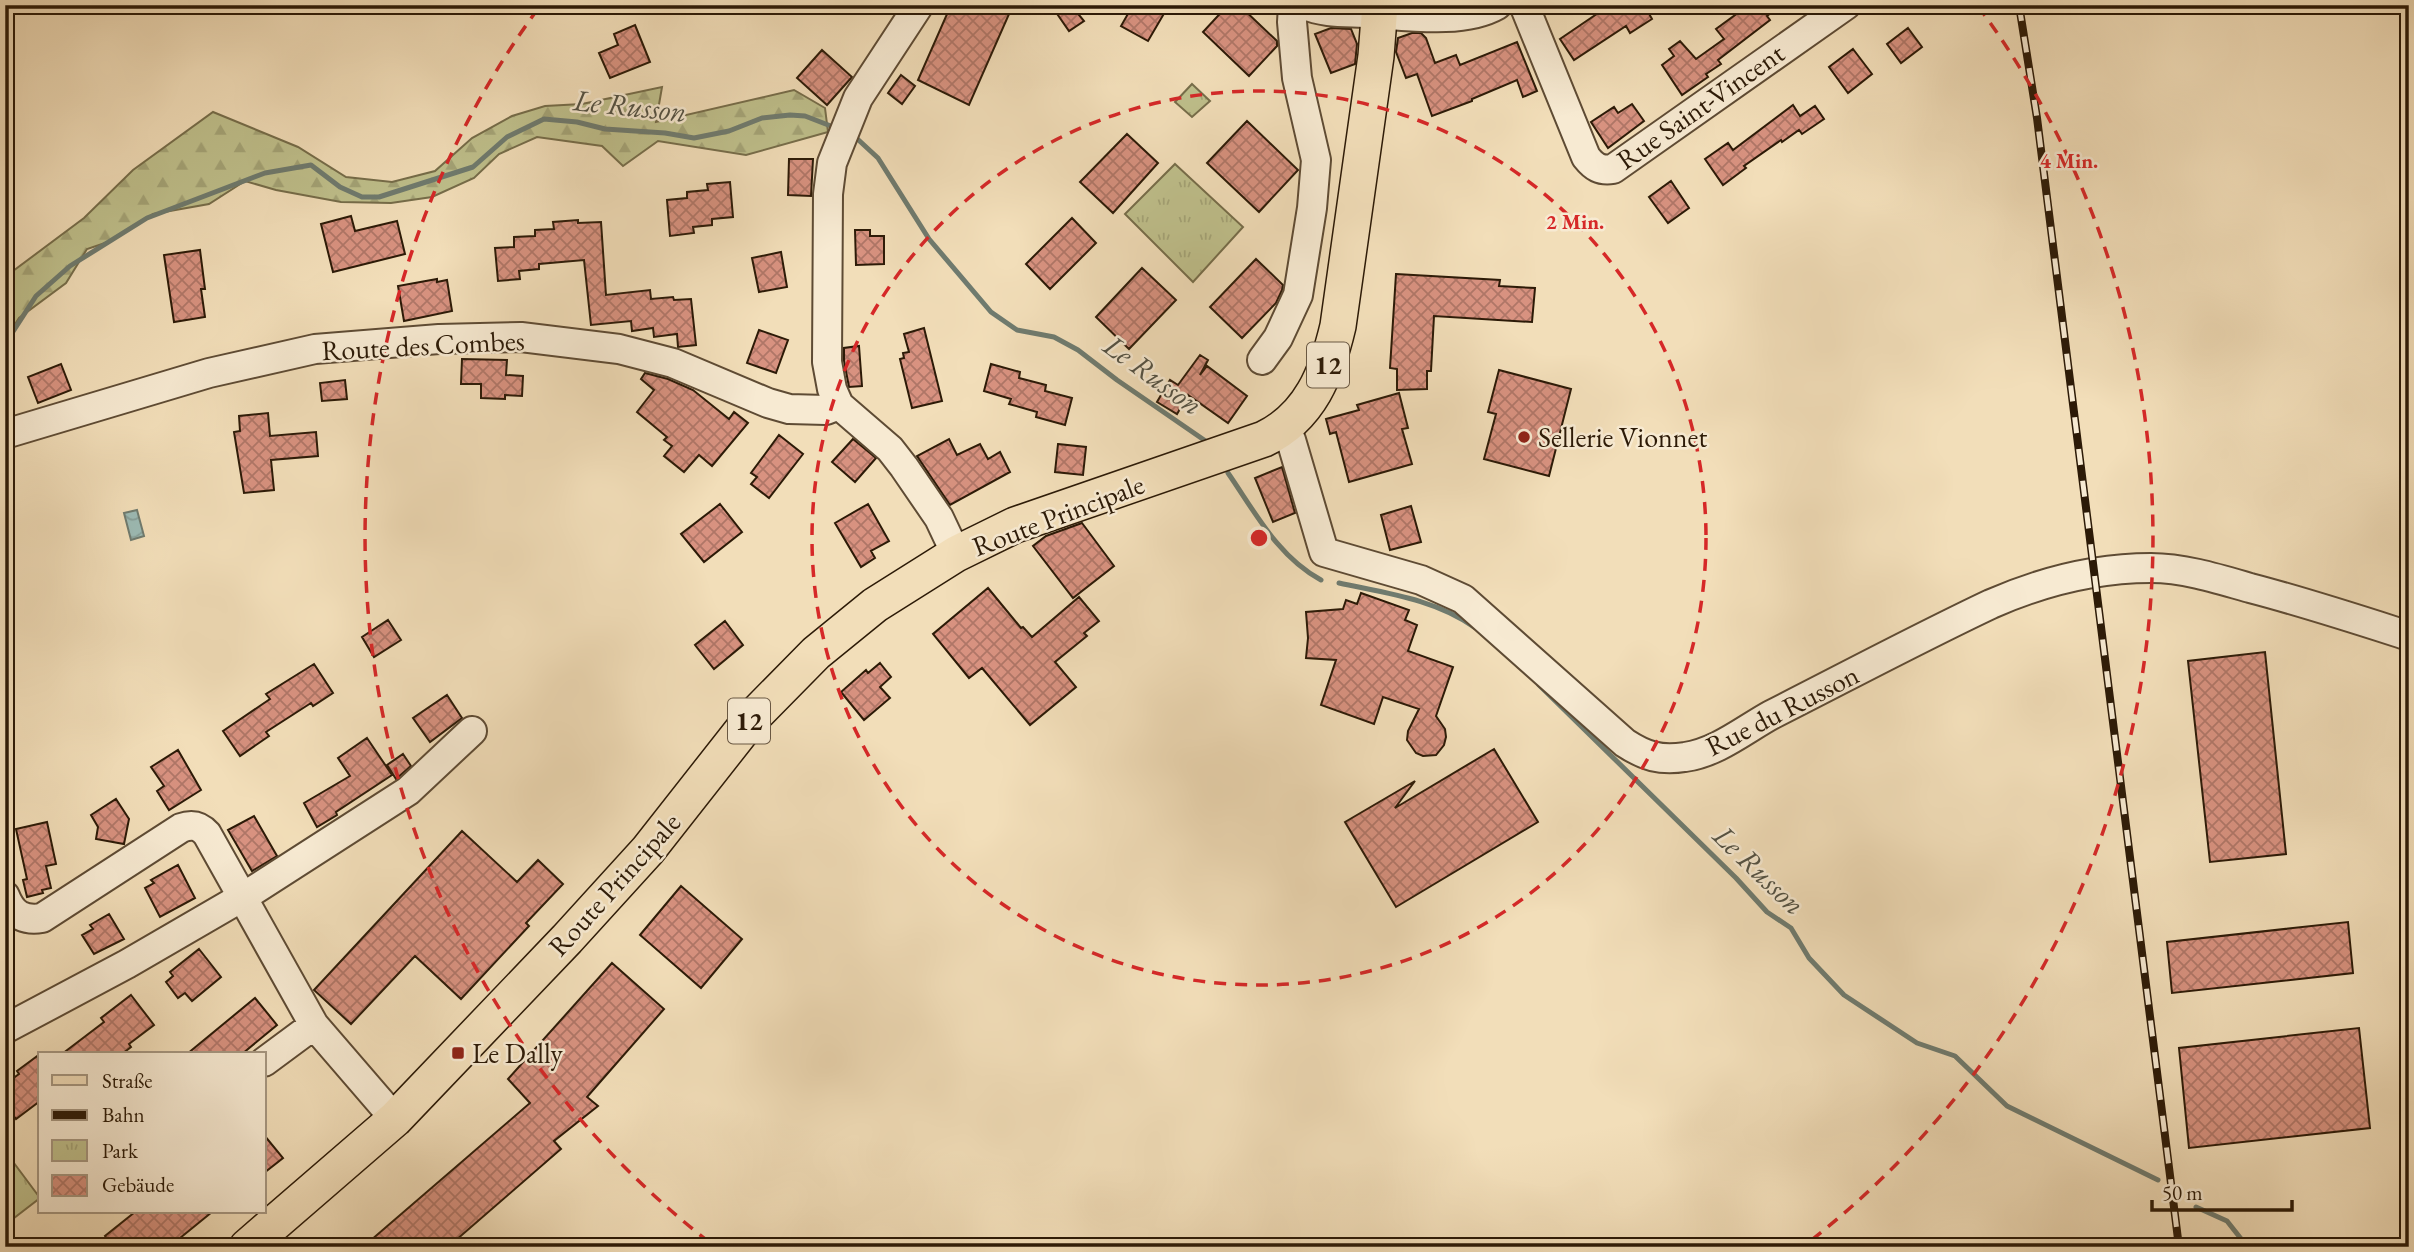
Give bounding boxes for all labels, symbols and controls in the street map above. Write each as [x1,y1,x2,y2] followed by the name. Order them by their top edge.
[1609,35,1791,177] street label: Rue Saint-Vincent
[571,80,688,131] water label: Le Russon
[2040,147,2098,174] text: 4 Min.
[1546,208,1604,235] text: 2 Min.
[320,322,526,368] street label: Route des Combes
[1095,325,1211,424] water label: Le Russon
[1307,342,1349,388] road number: 12
[1538,419,1707,455] place label: Sellerie Vionnet
[1516,429,1532,445] marker: Sellerie Vionnet
[967,466,1149,564] street label: Route Principale
[1247,526,1271,550] centre of rings
[1699,656,1865,764] street label: Rue du Russon
[728,698,770,744] road number: 12
[540,805,688,963] street label: Route Principale
[1704,816,1814,923] water label: Le Russon
[472,1035,564,1071] place label: Le Dally
[450,1045,466,1061] marker: Le Dally
[38,1052,266,1214] legend
[102,1067,153,1094] text: Straße
[102,1101,145,1128] text: Bahn
[102,1137,139,1164] text: Park
[2152,1168,2292,1212] scale bar
[102,1171,174,1198] text: Gebäude
[2162,1179,2203,1206] text: 50 m

